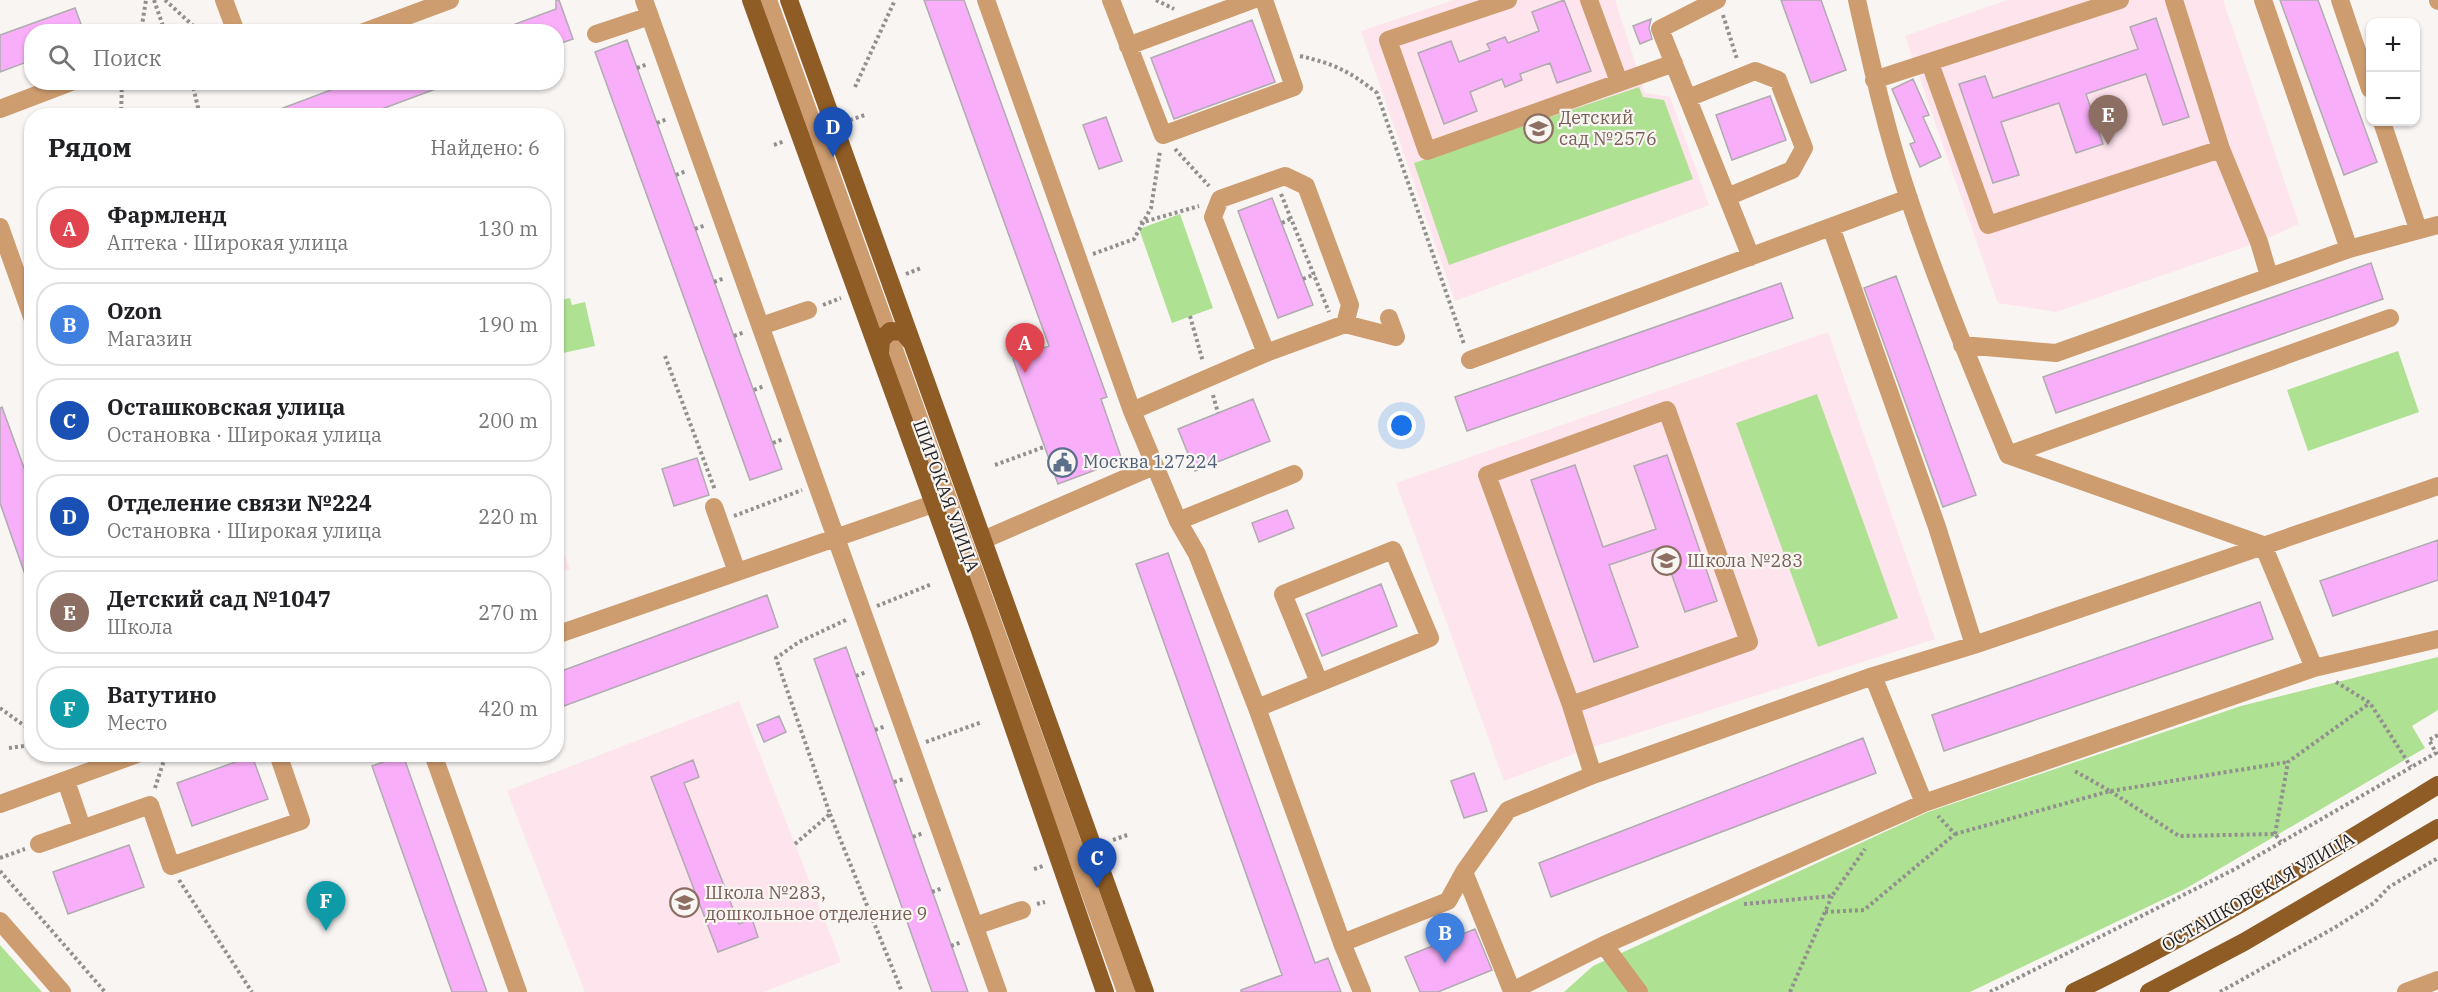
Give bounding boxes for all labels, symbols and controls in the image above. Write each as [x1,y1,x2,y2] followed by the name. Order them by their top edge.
[2366,18,2420,126] map controls
[2366,18,2420,72] button: +
[24,24,564,90] search box
[45,41,78,74] icon: search
[93,43,161,72] text: Поиск
[2366,72,2420,126] button: −
[2088,96,2128,145] pin: E
[1559,106,1657,150] place label: Детский сад №2576
[814,108,852,157] pin: D
[1522,112,1554,144] school or university icon: Детский сад №2576
[48,130,132,164] text: Рядом
[431,134,540,161] text: Найдено: 6
[107,200,226,229] text: Фармленд
[63,215,76,242] text: A
[478,215,538,242] text: 130 m
[107,229,348,256] text: Аптека · Широкая улица
[107,296,162,325] text: Ozon
[62,311,77,338] text: B
[478,311,538,338] text: 190 m
[1006,324,1044,373] pin: A
[107,325,192,352] text: Магазин
[107,392,345,421] text: Осташковская улица
[63,407,76,434] text: C
[478,407,538,434] text: 200 m
[1387,411,1416,440] your location
[908,416,985,576] street label: ШИРОКАЯ УЛИЦА
[107,421,382,448] text: Остановка · Широкая улица
[1046,446,1078,478] public building icon: Москва 127224
[1083,450,1218,473] place label: Москва 127224
[107,488,372,517] text: Отделение связи №224
[62,503,77,530] text: D
[478,503,538,530] text: 220 m
[107,517,382,544] text: Остановка · Широкая улица
[1650,545,1682,577] school or university icon: Школа №283
[1687,549,1803,572] place label: Школа №283
[107,584,331,613] text: Детский сад №1047
[63,599,76,626] text: E
[478,599,538,626] text: 270 m
[107,613,173,640] text: Школа
[107,680,217,709] text: Ватутино
[63,695,76,722] text: F
[478,695,538,722] text: 420 m
[107,709,167,736] text: Место
[2157,827,2359,956] street label: ОСТАШКОВСКАЯ УЛИЦА
[1078,838,1116,888] pin: C
[705,881,927,925] place label: Школа №283, дошкольное отделение 9
[306,882,346,931] pin: F
[668,887,700,919] school or university icon: Школа №283, дошкольное отделение 9
[1426,914,1464,963] pin: B

